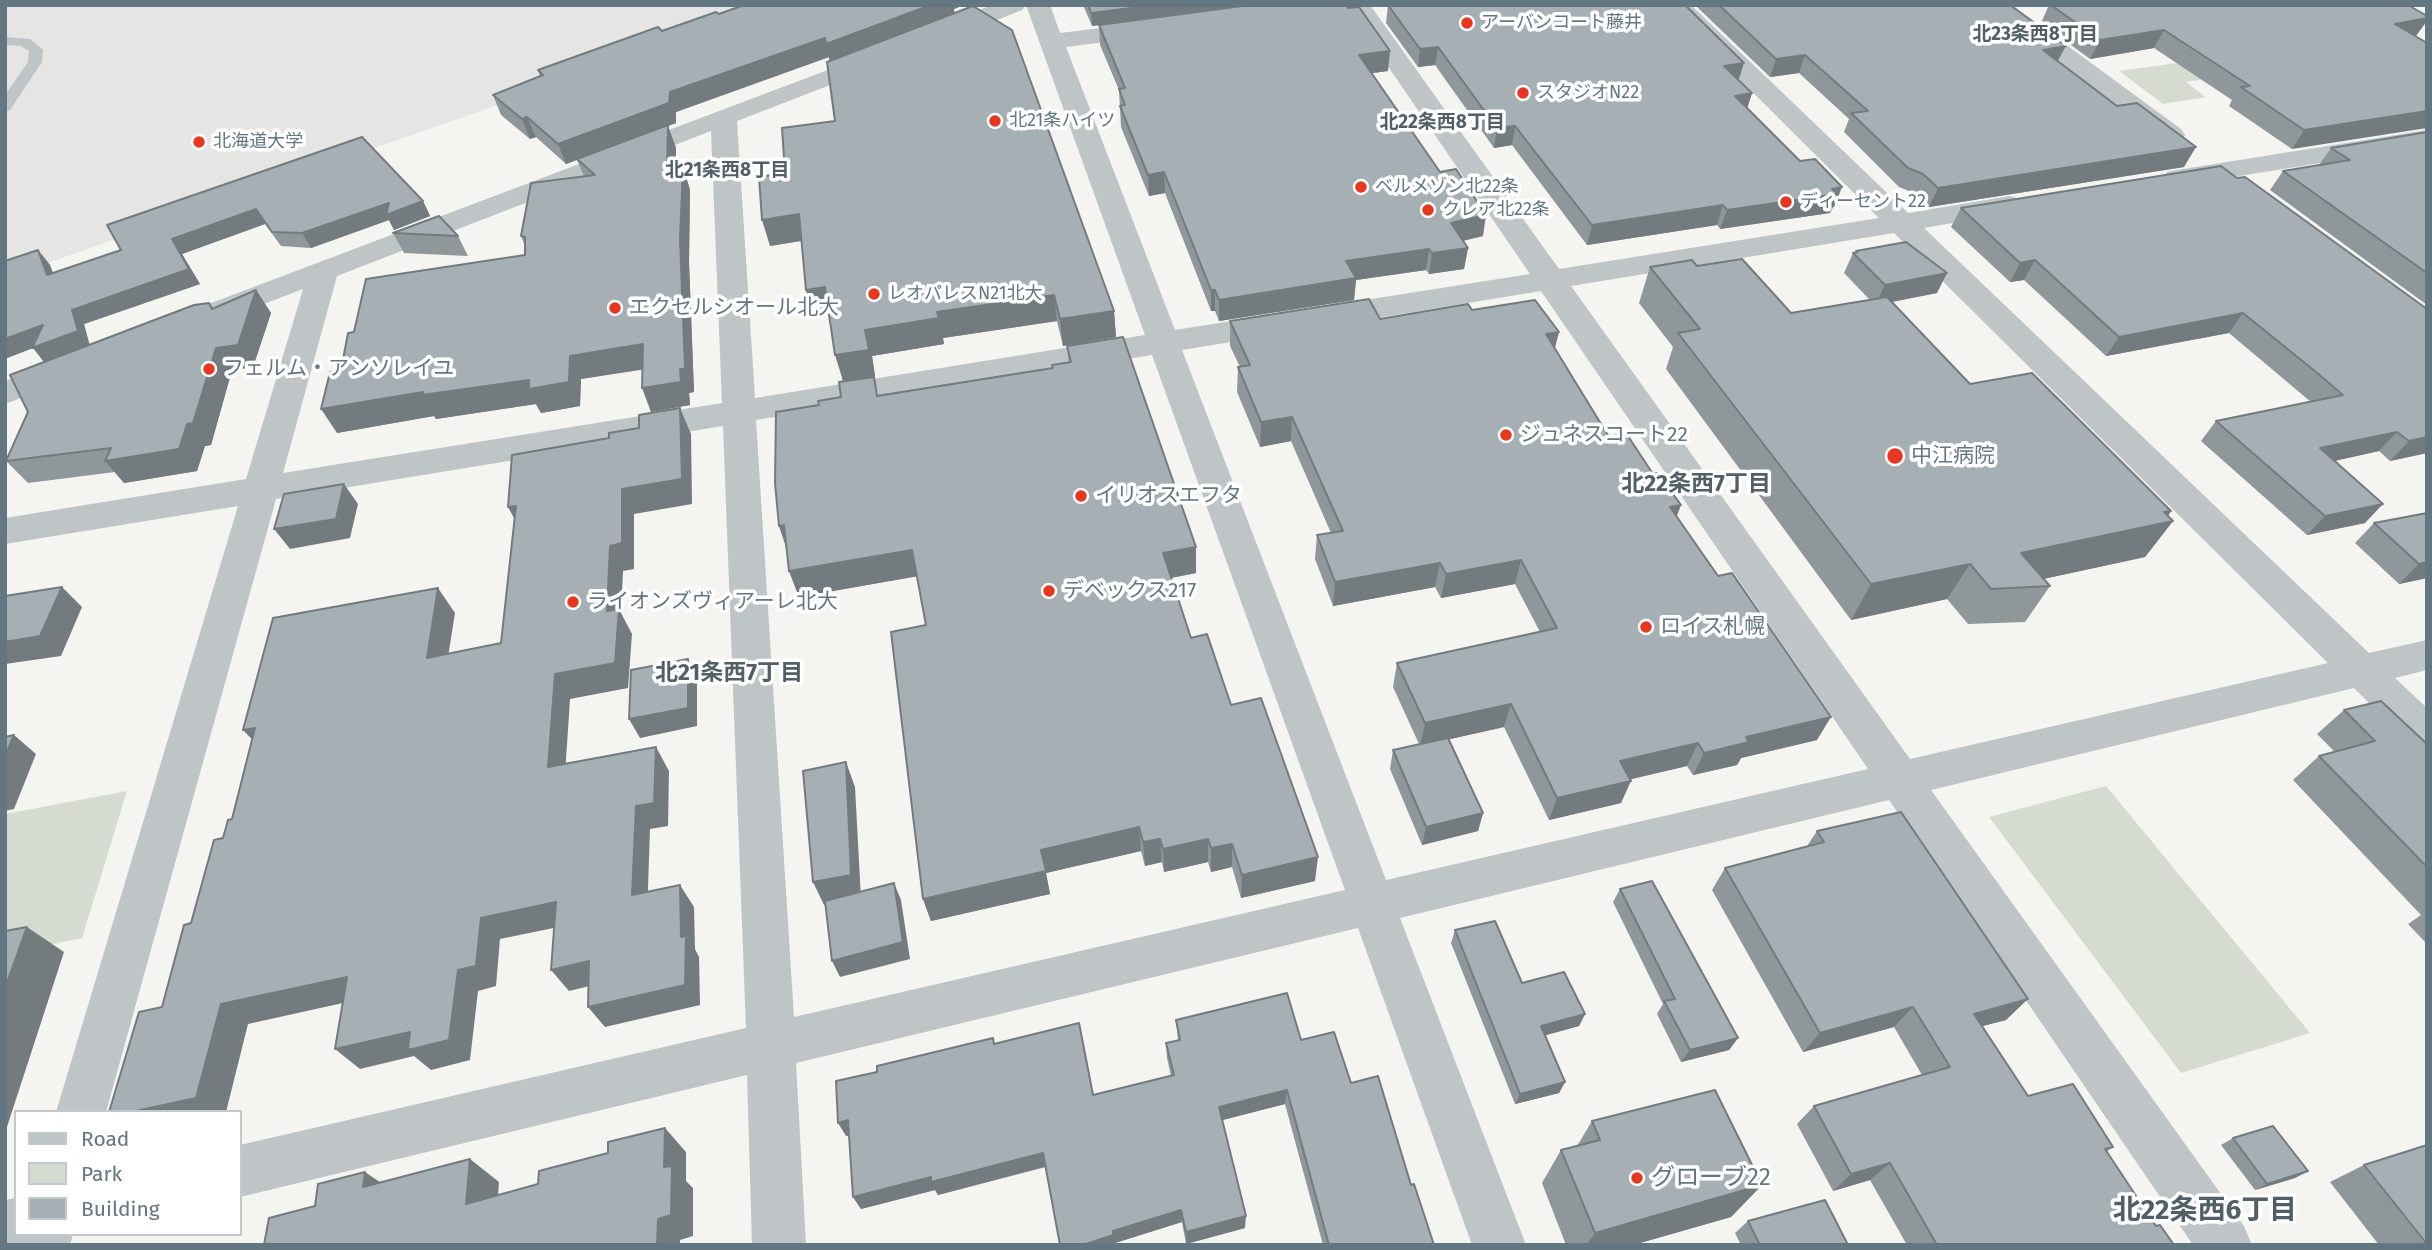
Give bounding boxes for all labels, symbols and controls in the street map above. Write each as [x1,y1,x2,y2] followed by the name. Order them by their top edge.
[1481,12,1642,34] place label: アーバンコート藤井
[1459,15,1475,31] marker: アーバンコート藤井
[1972,24,2098,46] district label: 北23条西8丁目
[1537,82,1639,104] place label: スタジオN22
[1515,85,1531,101] marker: スタジオN22
[1009,110,1115,132] place label: 北21条ハイツ
[1379,112,1505,134] district label: 北22条西8丁目
[987,113,1003,129] marker: 北21条ハイツ
[213,131,303,153] place label: 北海道大学
[191,134,207,150] marker: 北海道大学
[665,160,789,182] district label: 北21条西8丁目
[1375,176,1519,198] place label: ベルメゾン北22条
[1353,179,1369,195] marker: ベルメゾン北22条
[1800,191,1926,213] place label: ディーセント22
[1778,194,1794,210] marker: ディーセント22
[1442,199,1550,221] place label: クレア北22条
[1420,202,1436,218] marker: クレア北22条
[888,283,1043,305] place label: レオパレスN21北大
[866,286,882,302] marker: レオパレスN21北大
[629,295,839,321] place label: エクセルシオール北大
[607,300,623,316] marker: エクセルシオール北大
[223,356,454,382] place label: フェルム・アンソレイユ
[201,361,217,377] marker: フェルム・アンソレイユ
[1520,422,1688,448] place label: ジュネスコート22
[1498,427,1514,443] marker: ジュネスコート22
[1911,443,1995,469] place label: 中江病院
[1885,446,1905,466] marker: 中江病院
[1621,471,1771,499] district label: 北22条西7丁目
[1095,483,1242,509] place label: イリオスエフタ
[1073,488,1089,504] marker: イリオスエフタ
[1063,578,1196,604] place label: デベックス217
[1041,583,1057,599] marker: デベックス217
[587,589,838,615] place label: ライオンズヴィアーレ北大
[565,594,581,610] marker: ライオンズヴィアーレ北大
[1660,614,1765,640] place label: ロイス札幌
[1638,619,1654,635] marker: ロイス札幌
[655,660,803,688] district label: 北21条西7丁目
[14,1110,242,1236] legend
[81,1126,129,1152] text: Road
[81,1161,122,1187] text: Park
[1651,1164,1771,1192] place label: グローブ22
[1629,1170,1645,1186] marker: グローブ22
[2113,1194,2297,1228] district label: 北22条西6丁目
[81,1196,160,1222] text: Building

